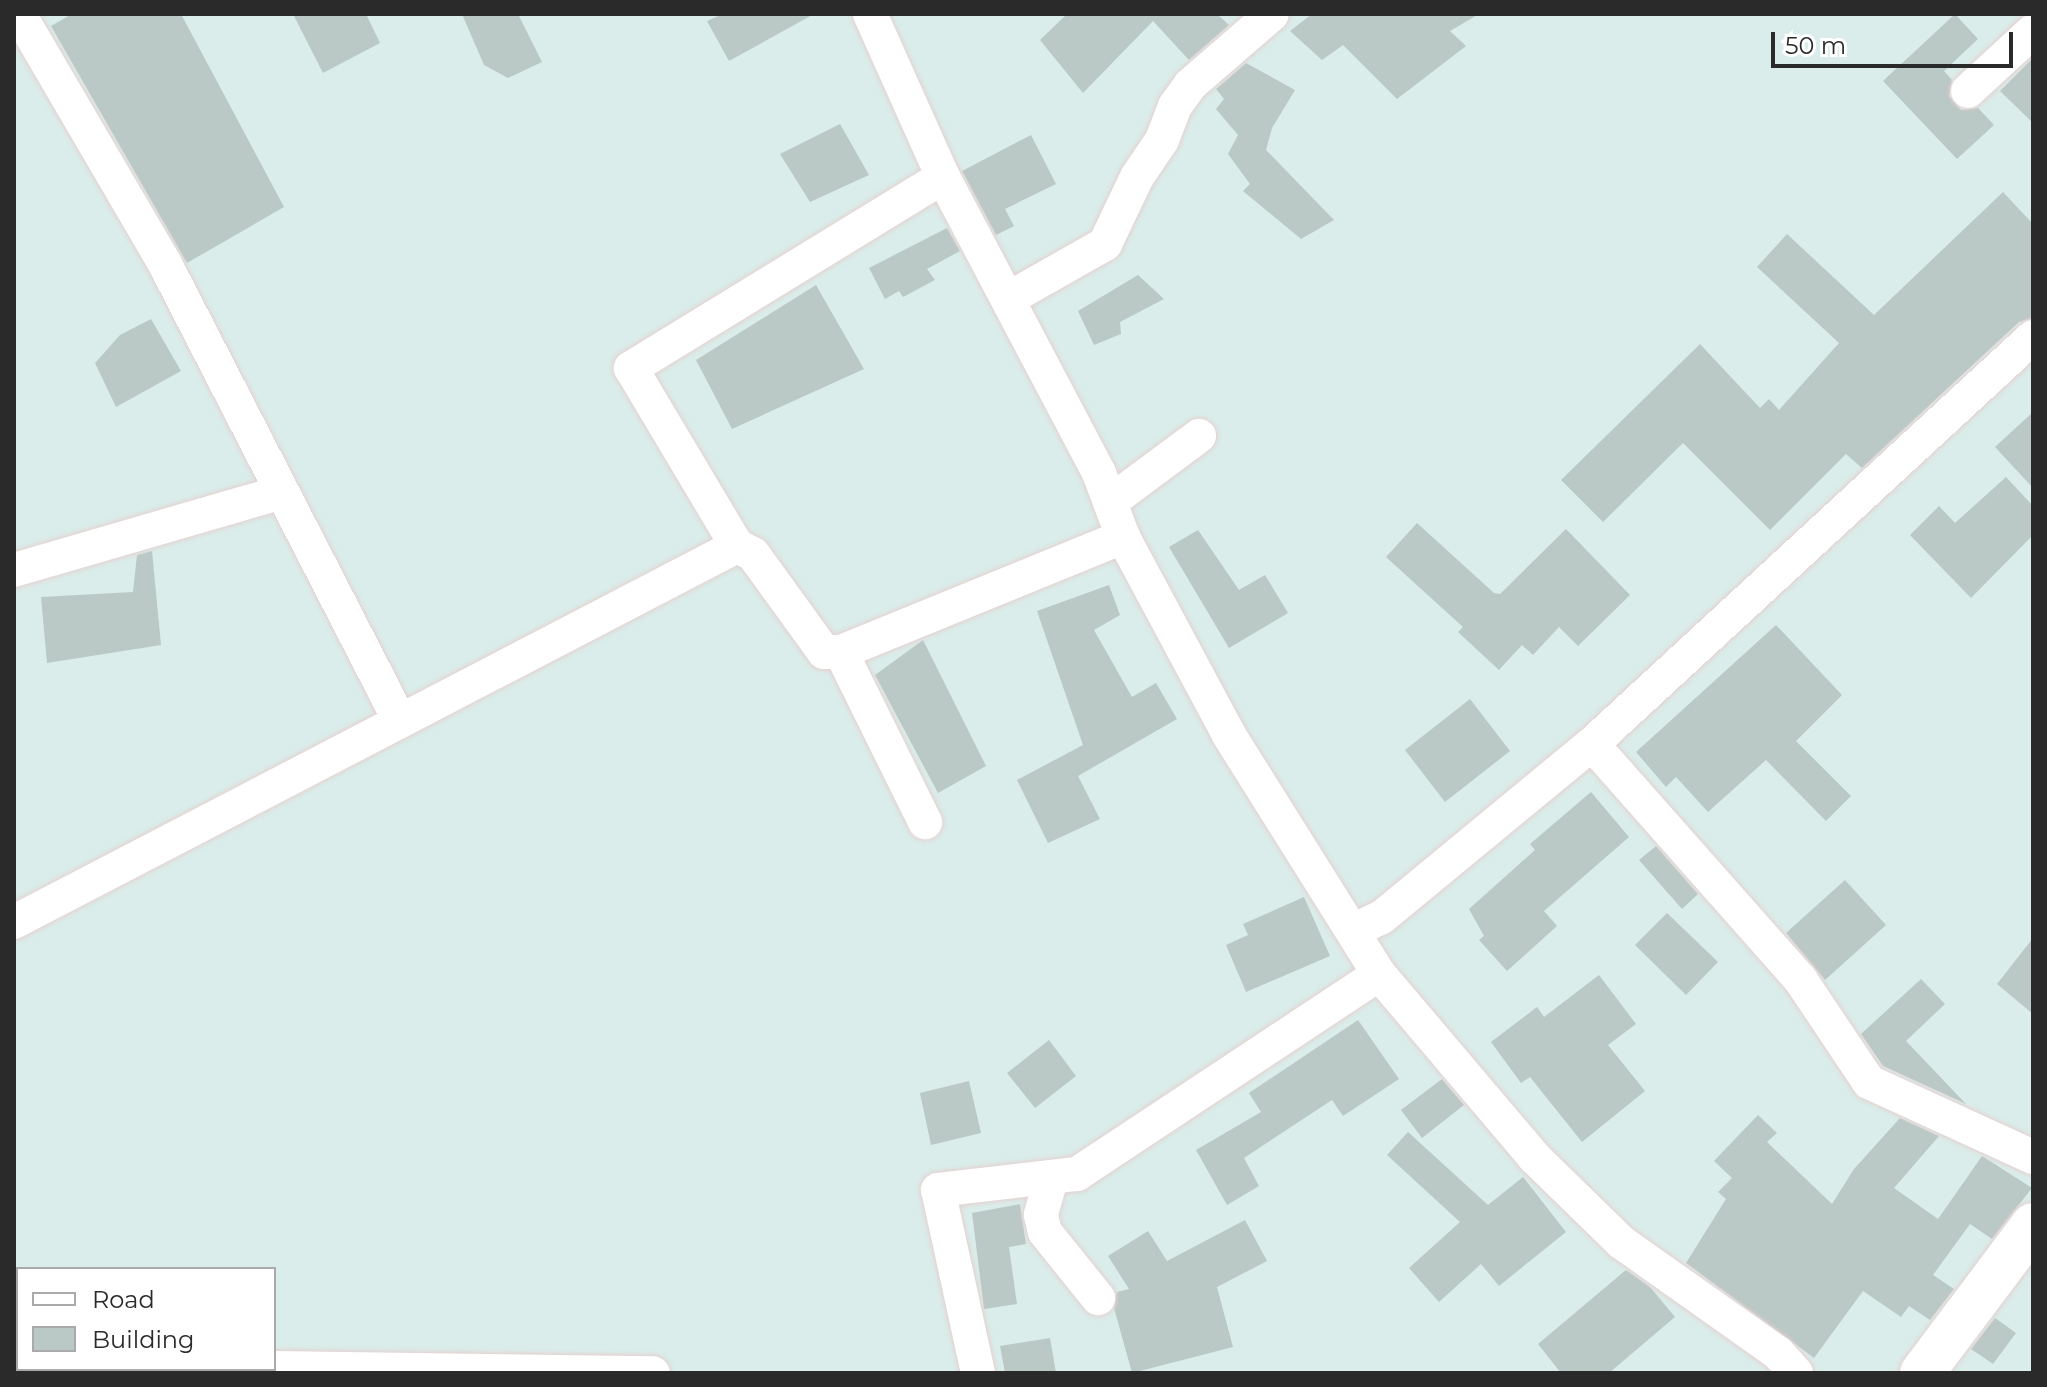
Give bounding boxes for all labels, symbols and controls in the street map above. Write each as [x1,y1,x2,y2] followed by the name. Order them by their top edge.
[1775,16,2017,66] scale bar
[1785,31,1846,60] text: 50 m
[16,1267,276,1371] legend
[92,1285,155,1314] text: Road
[92,1325,195,1354] text: Building

